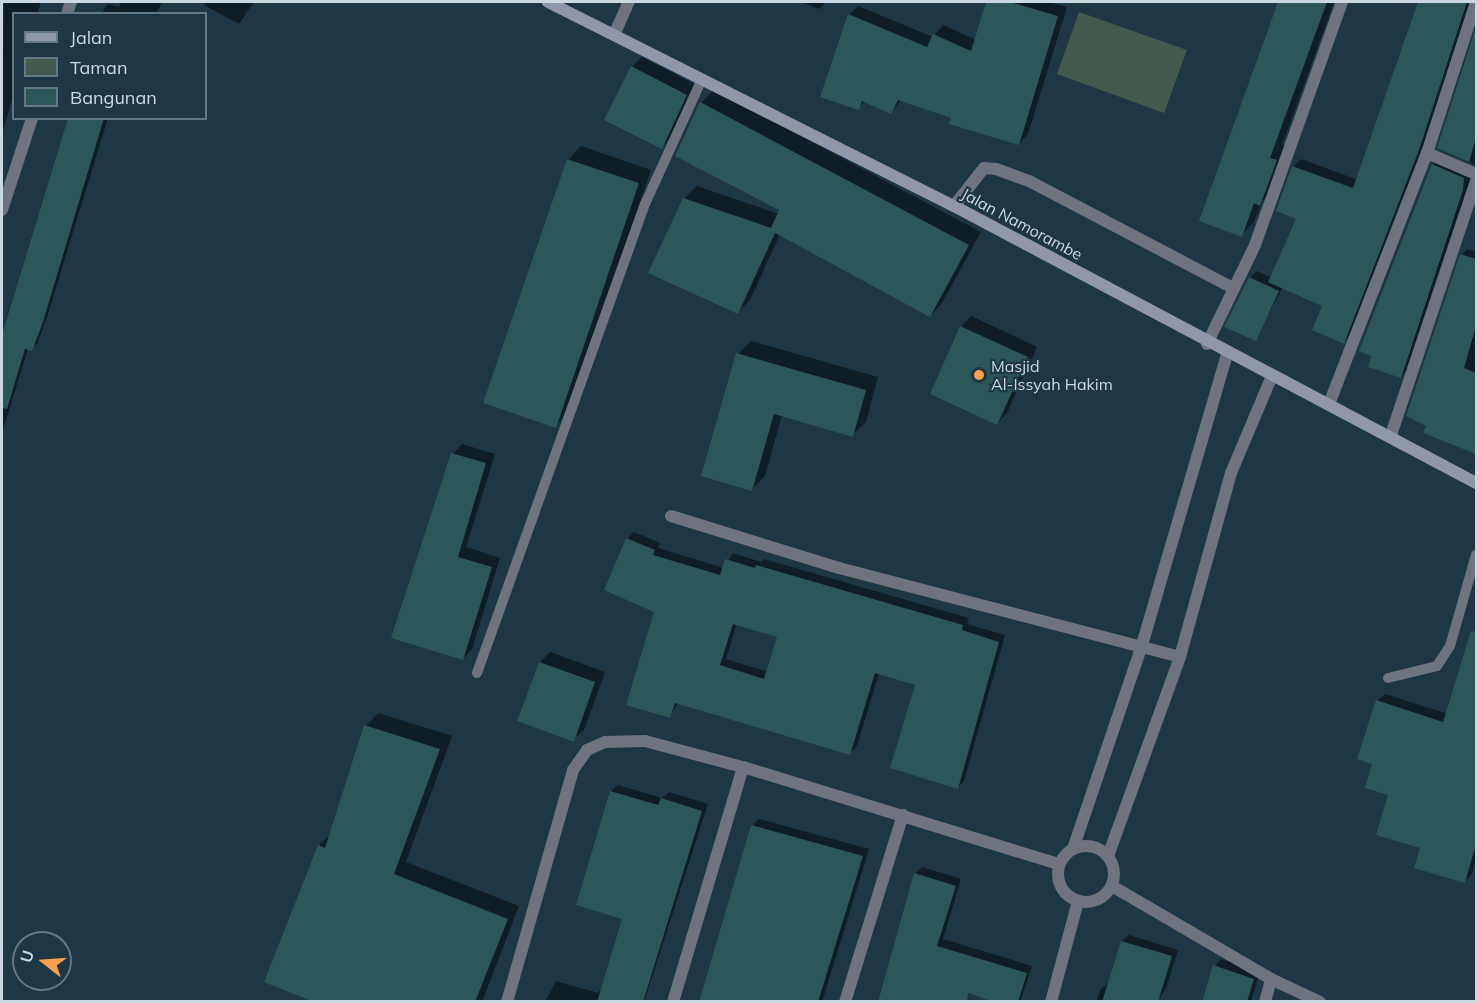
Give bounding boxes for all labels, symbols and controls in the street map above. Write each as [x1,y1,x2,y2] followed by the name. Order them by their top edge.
[12,12,207,120] legend
[70,26,112,49] text: Jalan
[70,56,127,79] text: Taman
[70,86,157,109] text: Bangunan
[958,184,1086,264] street label: Jalan Namorambe
[991,356,1113,394] place label: Masjid Al-Issyah Hakim
[972,368,986,382] marker: Masjid Al-Issyah Hakim
[12,931,72,991] north arrow
[15,948,38,965] text: U

